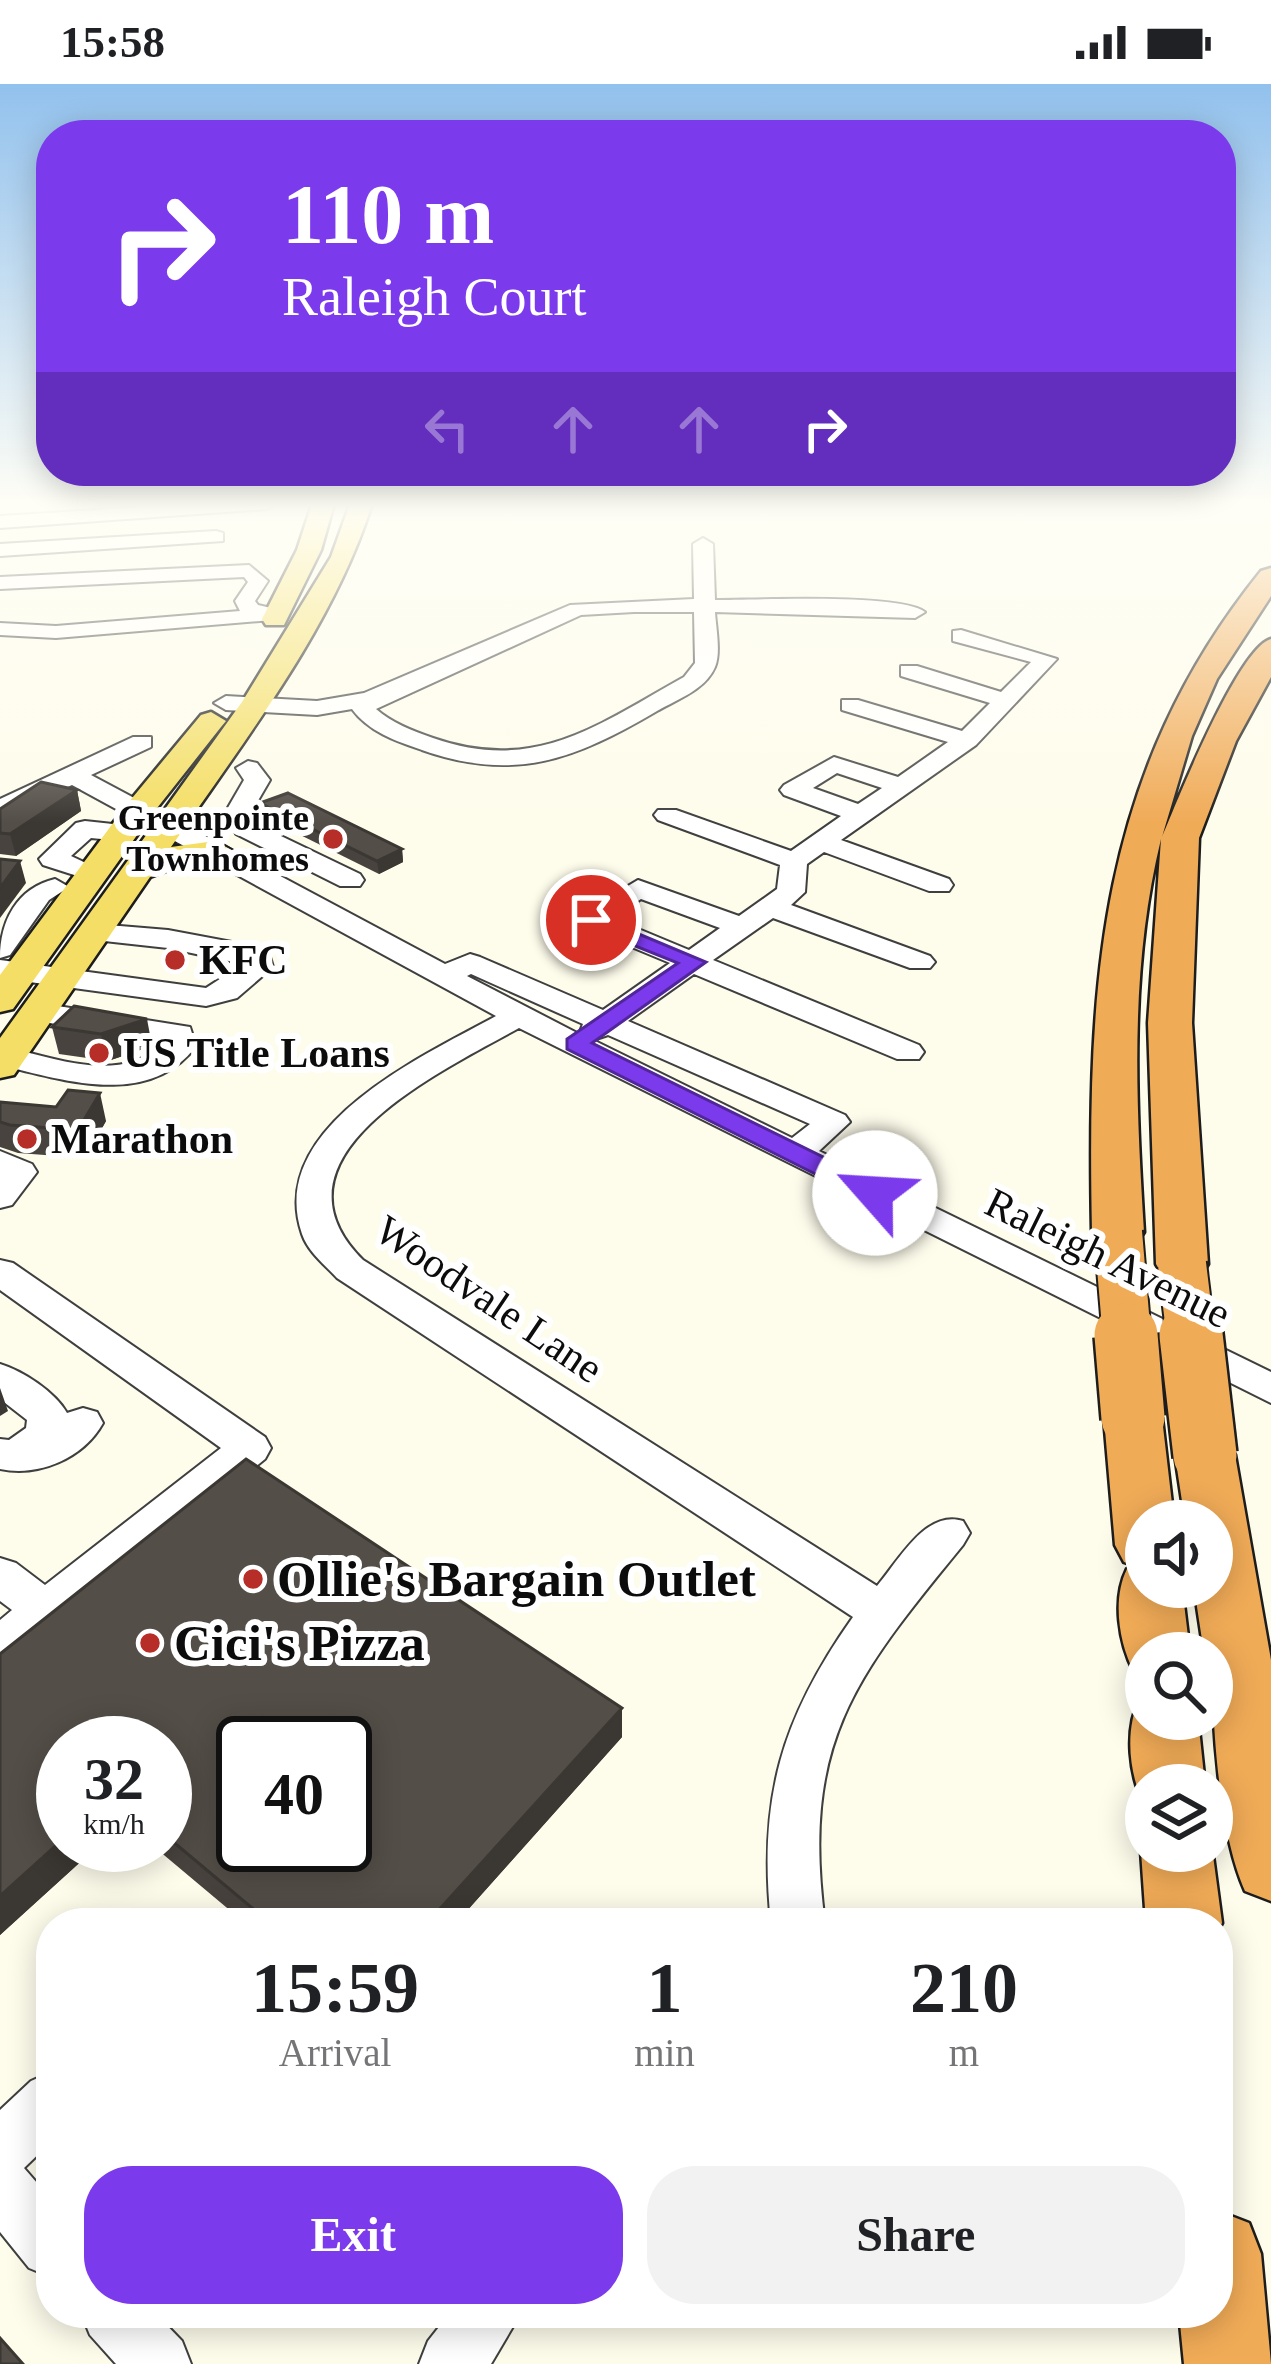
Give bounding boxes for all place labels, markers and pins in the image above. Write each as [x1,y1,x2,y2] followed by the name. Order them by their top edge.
[118,798,309,879] place label: Greenpointe Townhomes
[320,826,346,852] marker: Greenpointe Townhomes
[540,869,642,971] pin
[199,937,288,983] place label: KFC
[162,947,188,973] marker: KFC
[123,1030,390,1076] place label: US Title Loans
[86,1040,112,1066] marker: US Title Loans
[51,1116,233,1162] place label: Marathon
[14,1126,40,1152] marker: Marathon
[277,1551,756,1607] place label: Ollie's Bargain Outlet
[240,1566,266,1592] marker: Ollie's Bargain Outlet
[174,1615,425,1671] place label: Cici's Pizza
[137,1630,163,1656] marker: Cici's Pizza

